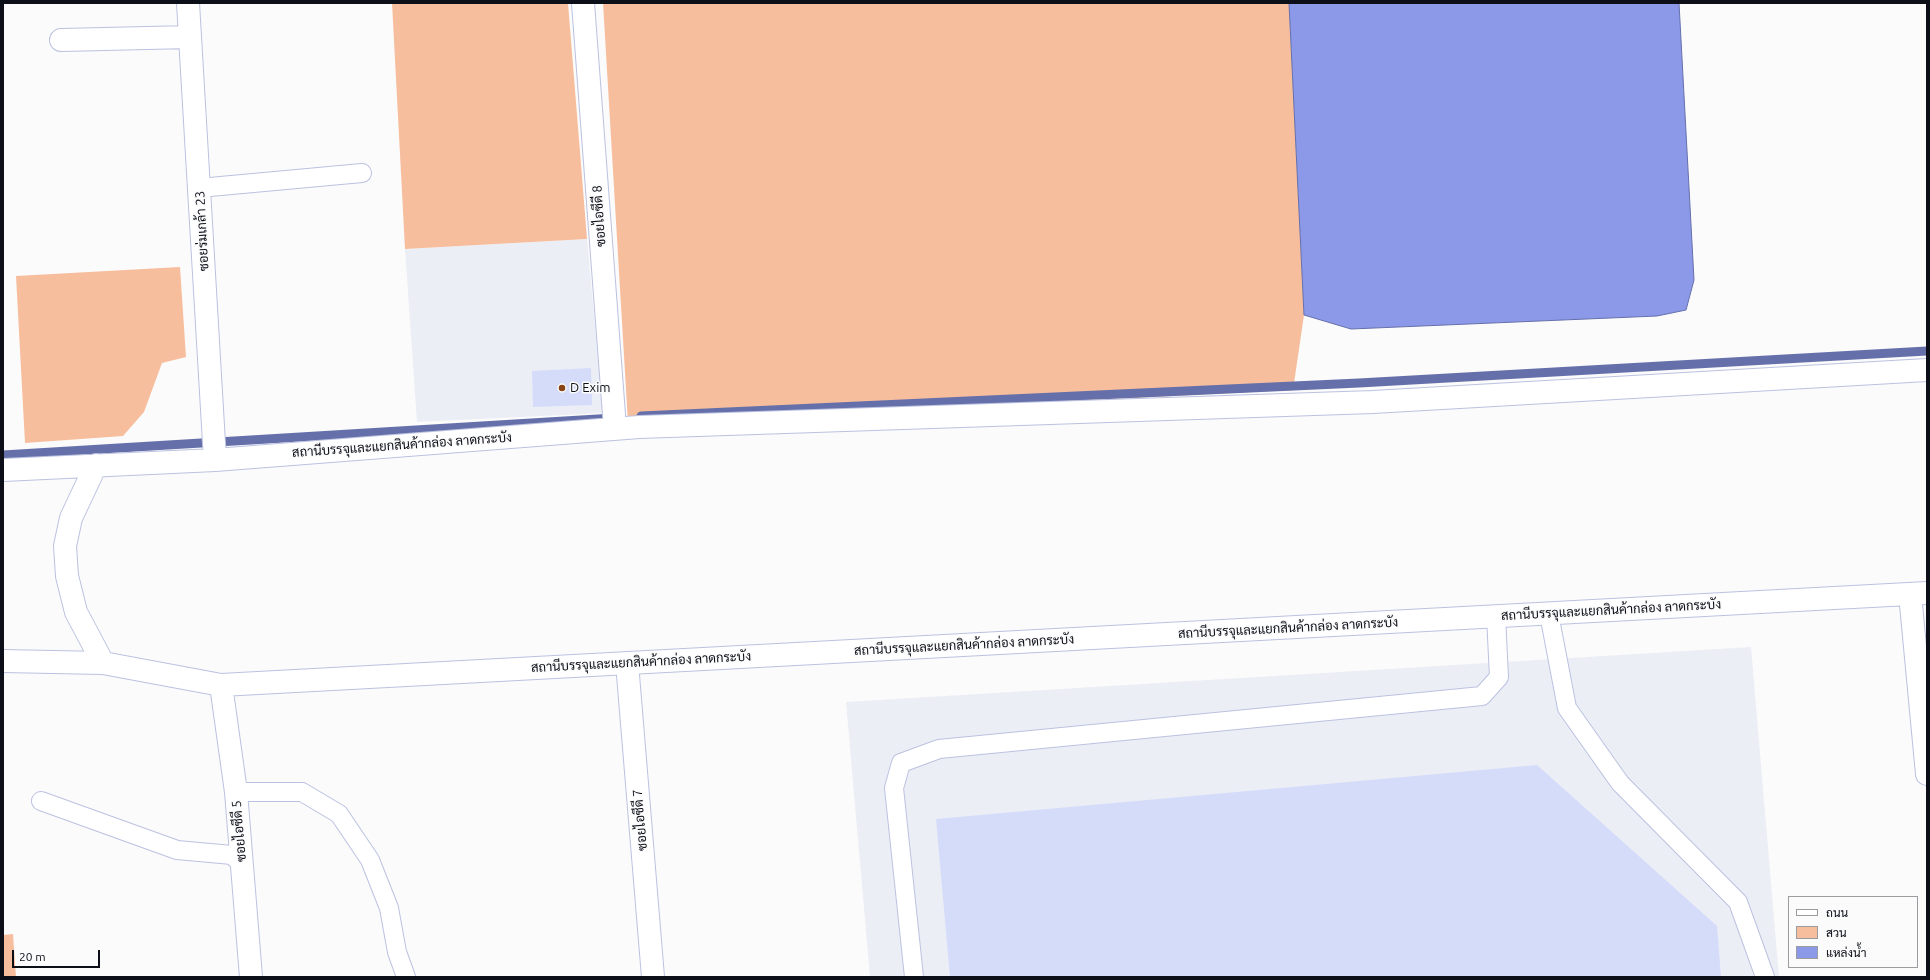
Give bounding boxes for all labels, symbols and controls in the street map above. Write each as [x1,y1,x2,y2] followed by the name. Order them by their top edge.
[589,185,609,247] street label: ซอยไอซีดี 8
[192,190,212,272] street label: ซอยร่มเกล้า 23
[570,380,611,396] place label: D Exim
[557,383,567,393] marker: D Exim
[292,430,512,460] street label: สถานีบรรจุและแยกสินค้ากล่อง ลาดกระบัง
[1501,596,1721,624] street label: สถานีบรรจุและแยกสินค้ากล่อง ลาดกระบัง
[1178,614,1398,642] street label: สถานีบรรจุและแยกสินค้ากล่อง ลาดกระบัง
[854,631,1074,659] street label: สถานีบรรจุและแยกสินค้ากล่อง ลาดกระบัง
[531,648,751,676] street label: สถานีบรรจุและแยกสินค้ากล่อง ลาดกระบัง
[630,789,650,851] street label: ซอยไอซีดี 7
[229,800,249,862] street label: ซอยไอซีดี 5
[1788,896,1918,968] legend
[1826,906,1848,919] text: ถนน
[1826,926,1847,939] text: สวน
[14,942,102,968] scale bar
[1826,946,1866,959] text: แหล่งน้ำ
[19,950,46,963] text: 20 m

